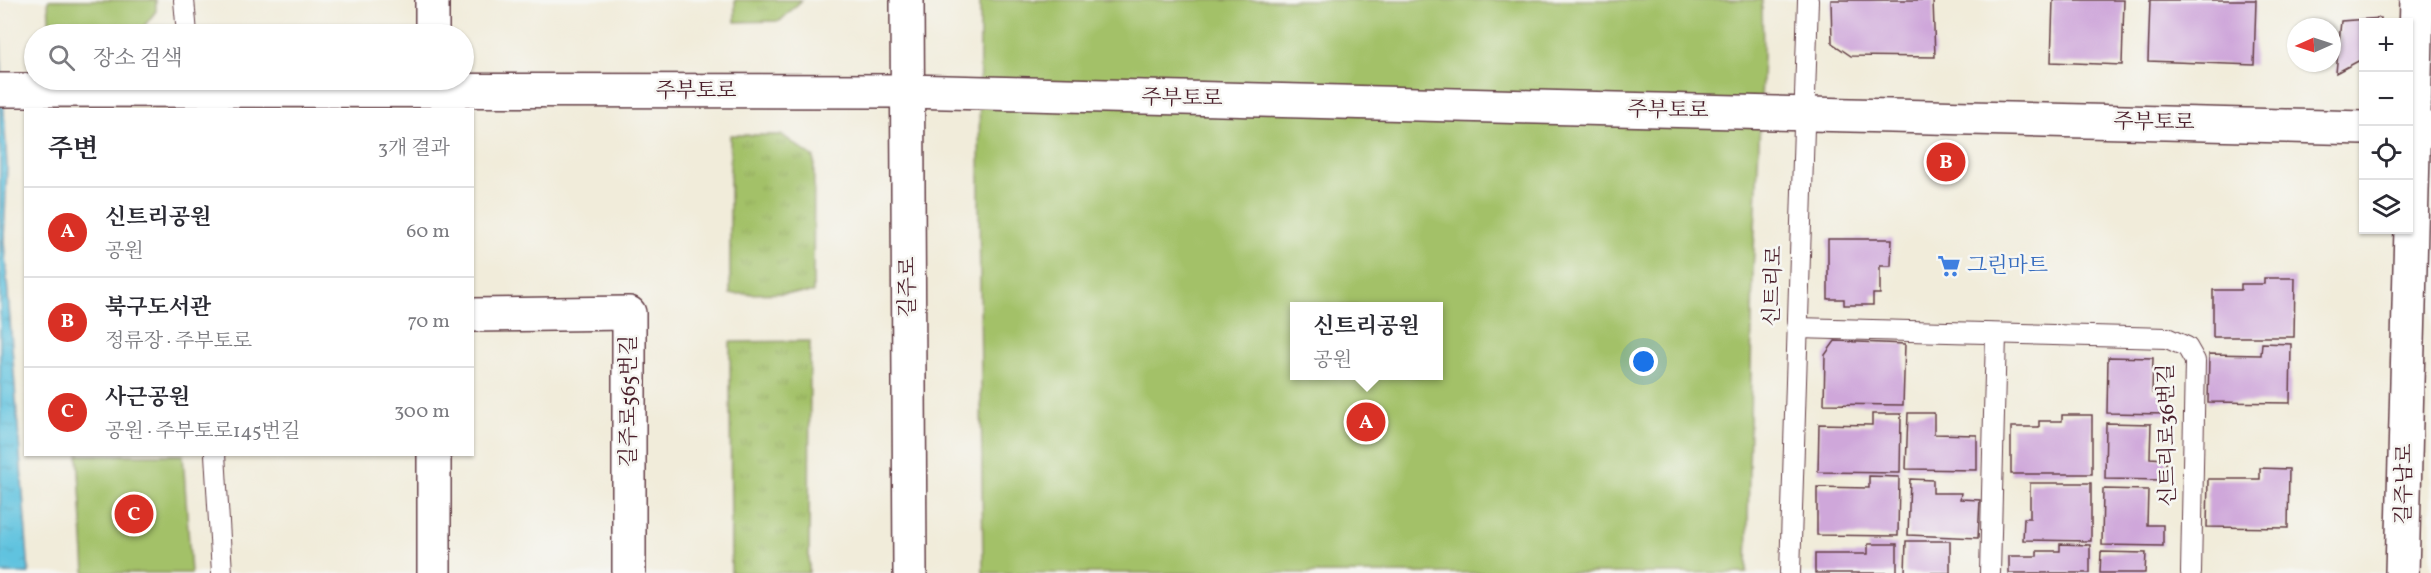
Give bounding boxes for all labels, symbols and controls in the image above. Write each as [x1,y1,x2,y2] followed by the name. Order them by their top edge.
[2287,18,2341,72] north arrow
[2359,18,2413,234] map controls
[2359,18,2413,72] button: +
[24,24,474,90] search box
[45,41,78,74] icon: search
[93,44,182,75] text: 장소 검색
[2359,72,2413,126] button: −
[655,77,737,106] street label: 주부토로
[1141,84,1223,114] street label: 주부토로
[1627,96,1709,126] street label: 주부토로
[2113,108,2195,138] street label: 주부토로
[2359,126,2413,180] button: locate
[48,132,98,168] text: 주변
[378,135,450,163] text: 3개 결과
[1926,140,1966,184] pin: B
[2359,180,2413,234] button: layers
[105,203,211,234] text: 신트리공원
[60,218,75,246] text: A
[406,218,450,246] text: 60 m
[105,238,144,266] text: 공원
[1758,245,1790,327] street label: 신트리로
[1967,252,2048,281] place label: 그린마트
[1936,253,1962,279] supermarket icon: 그린마트
[894,257,923,317] street label: 길주로
[105,293,211,324] text: 북구도서관
[1290,302,1443,380] popup
[61,308,74,336] text: B
[407,308,450,336] text: 70 m
[1313,312,1420,343] text: 신트리공원
[105,328,252,356] text: 정류장 · 주부토로
[615,335,644,467] street label: 길주로565번길
[1313,347,1352,375] text: 공원
[1629,347,1658,376] your location
[2152,363,2184,507] street label: 신트리로36번길
[105,383,190,414] text: 사근공원
[61,398,74,426] text: C
[394,398,450,426] text: 300 m
[1346,400,1386,444] pin: A
[105,418,300,446] text: 공원 · 주부토로145번길
[2390,443,2420,525] street label: 길주남로
[114,492,154,536] pin: C

